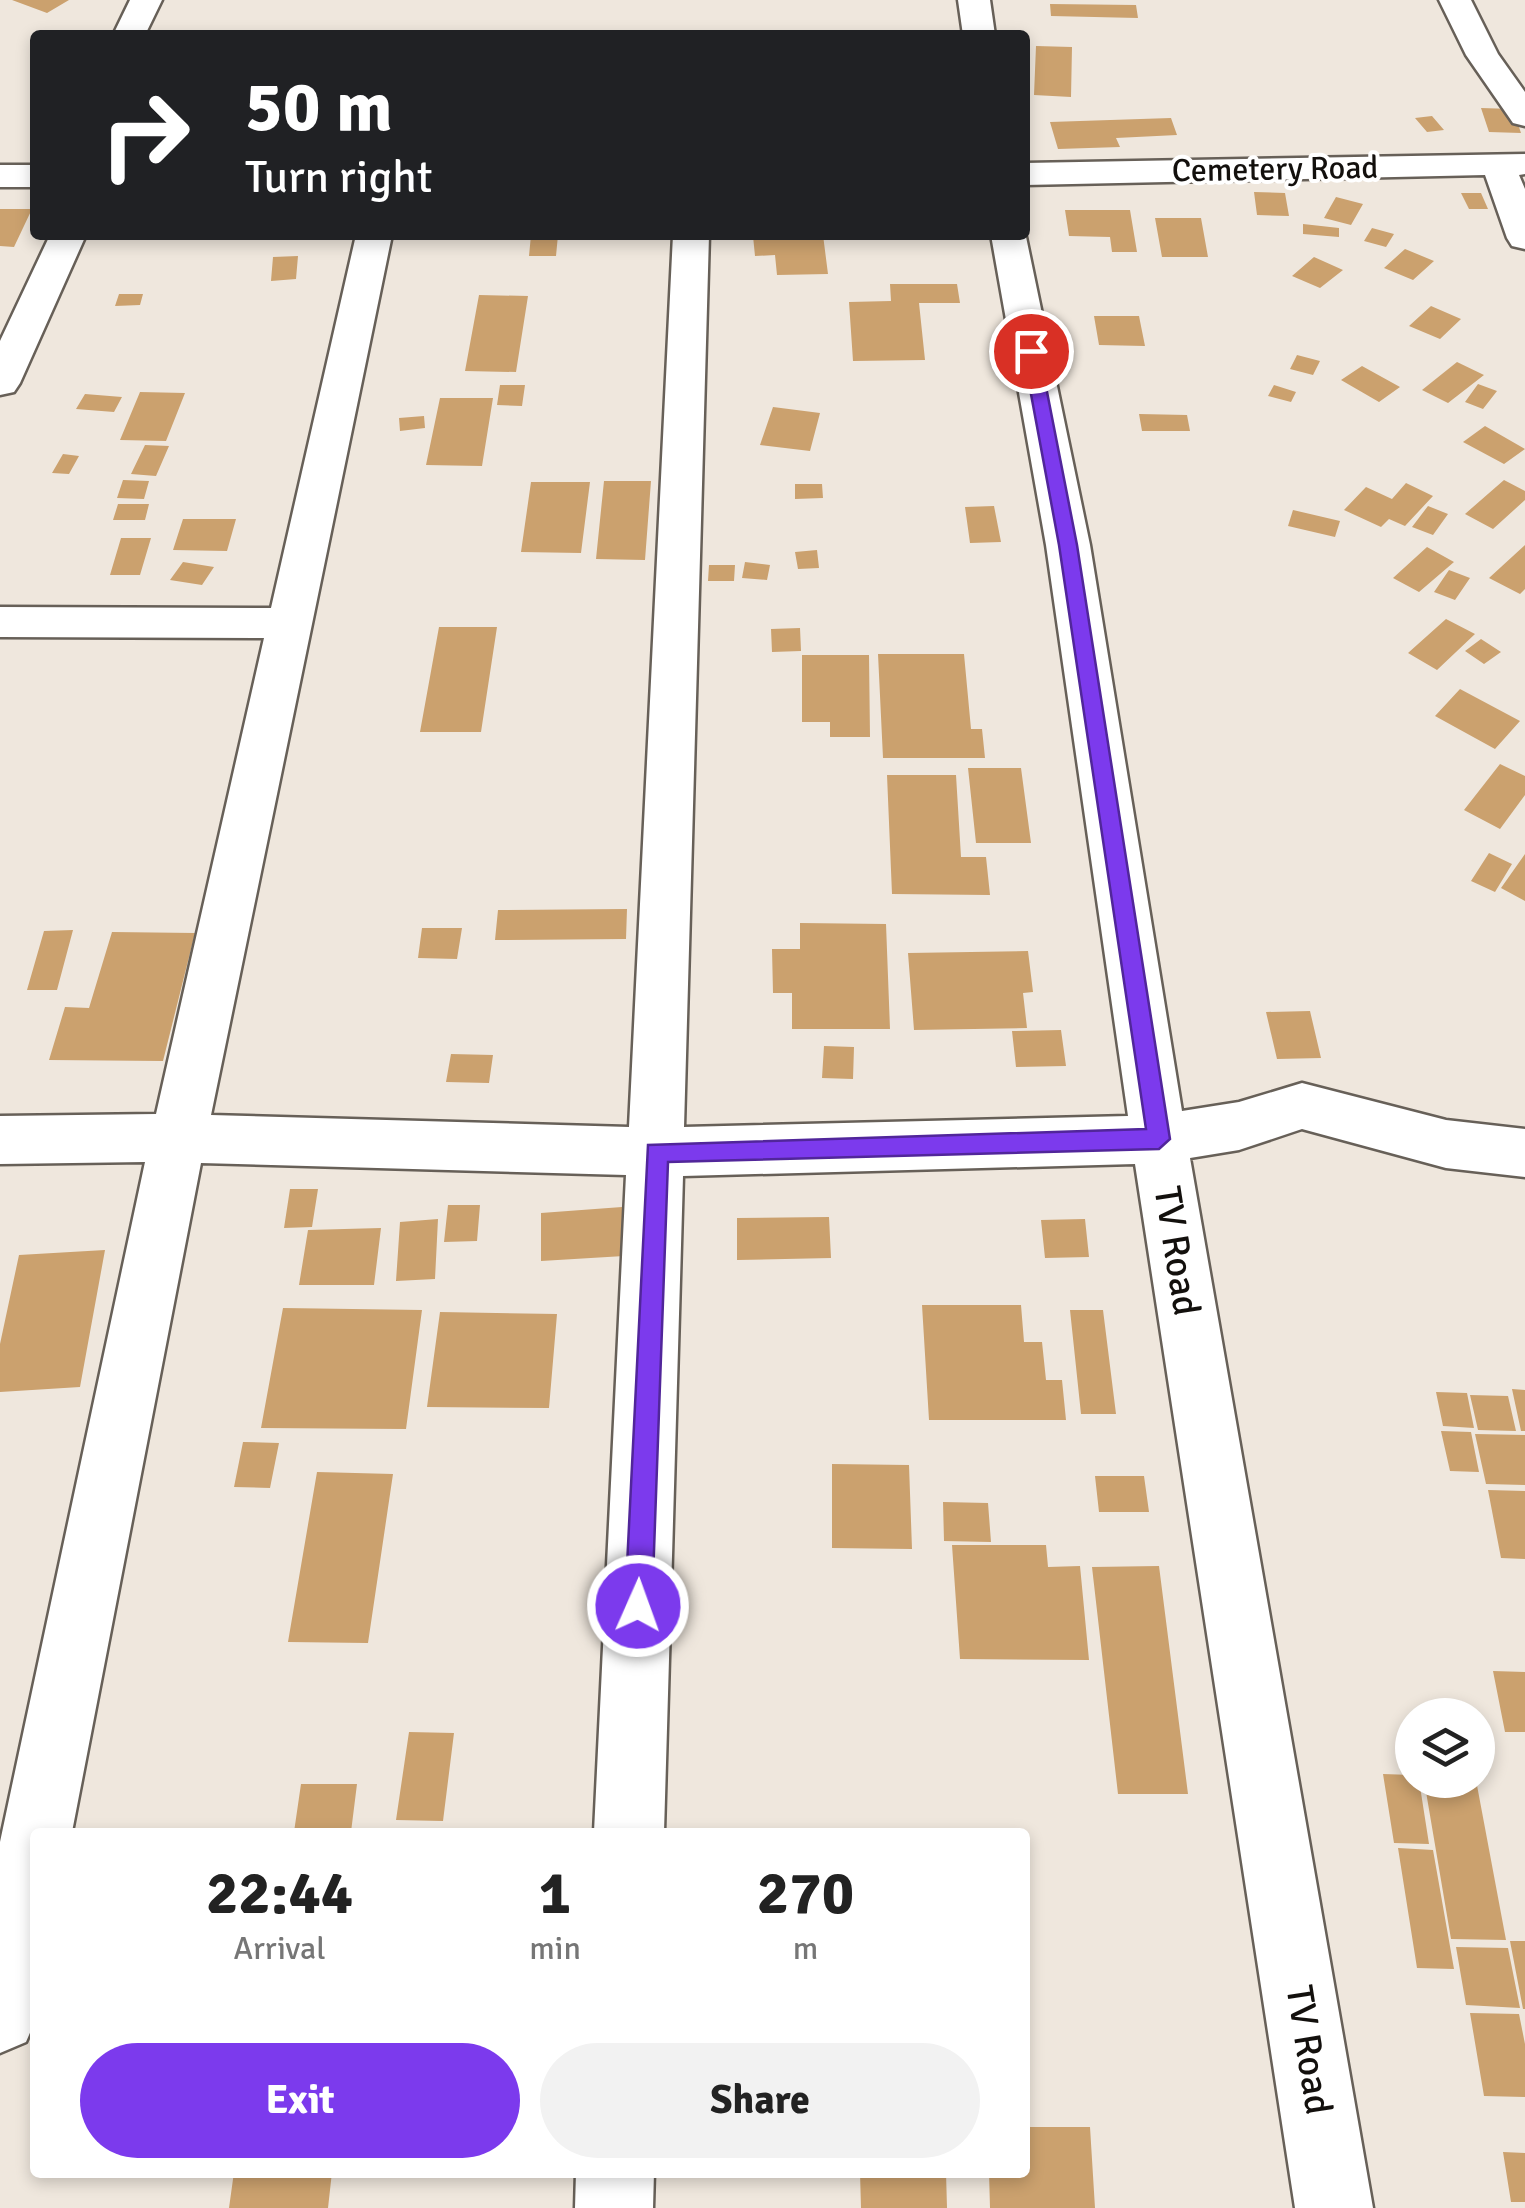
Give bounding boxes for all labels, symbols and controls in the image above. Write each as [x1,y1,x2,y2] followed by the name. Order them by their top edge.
[245,64,393,150] text: 50 m
[80,70,210,200] icon: right
[1171,148,1379,190] street label: Cemetery Road
[245,150,433,205] text: Turn right
[989,309,1074,394] pin
[1004,324,1059,379] icon: arrive
[1144,1183,1210,1319] street label: TV Road
[586,1554,690,1658] position arrow
[1395,1698,1495,1798] map controls
[1395,1698,1495,1798] button: layers
[206,1857,353,1931] text: 22:44
[539,1857,571,1931] text: 1
[757,1857,854,1931] text: 270
[234,1929,326,1968] text: Arrival
[529,1929,581,1968] text: min
[793,1929,818,1968] text: m
[1276,1982,1342,2118] street label: TV Road
[80,2043,520,2158] button: Exit
[540,2043,980,2158] button: Share

